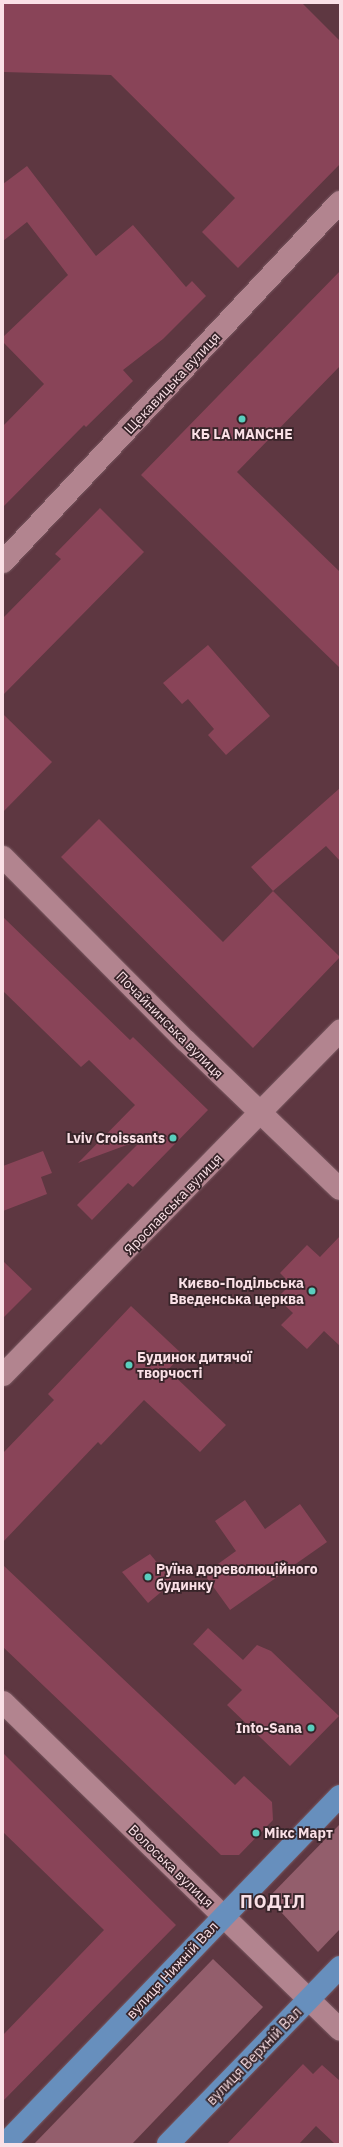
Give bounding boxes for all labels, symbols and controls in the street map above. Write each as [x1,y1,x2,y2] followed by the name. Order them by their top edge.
[120,329,224,437] street label: Щекавицька вулиця
[237,414,247,424] marker: КБ LA MANCHE
[191,426,293,442] place label: КБ LA MANCHE
[113,968,227,1082] street label: Почайнинська вулиця
[67,1130,165,1146] place label: Lviv Croissants
[168,1133,178,1143] marker: Lviv Croissants
[120,1150,226,1258] street label: Ярославська вулиця
[169,1275,304,1308] place label: Києво-Подільська Введенська церква
[307,1286,317,1296] marker: Києво-Подільська Введенська церква
[137,1349,252,1382] place label: Будинок дитячої творчості
[124,1360,134,1370] marker: Будинок дитячої творчості
[156,1561,318,1594] place label: Руїна дореволюційного будинку
[143,1572,153,1582] marker: Руїна дореволюційного будинку
[236,1720,302,1736] place label: Into-Sana
[305,1722,317,1734] marker: Into-Sana
[125,1821,217,1911] street label: Волоська вулиця
[264,1825,333,1841] place label: Мікс Март
[251,1828,261,1838] marker: Мікс Март
[240,1891,306,1913] district label: ПОДІЛ
[123,1918,221,2022] street label: вулиця Нижній Вал
[203,2004,305,2108] street label: вулиця Верхній Вал

